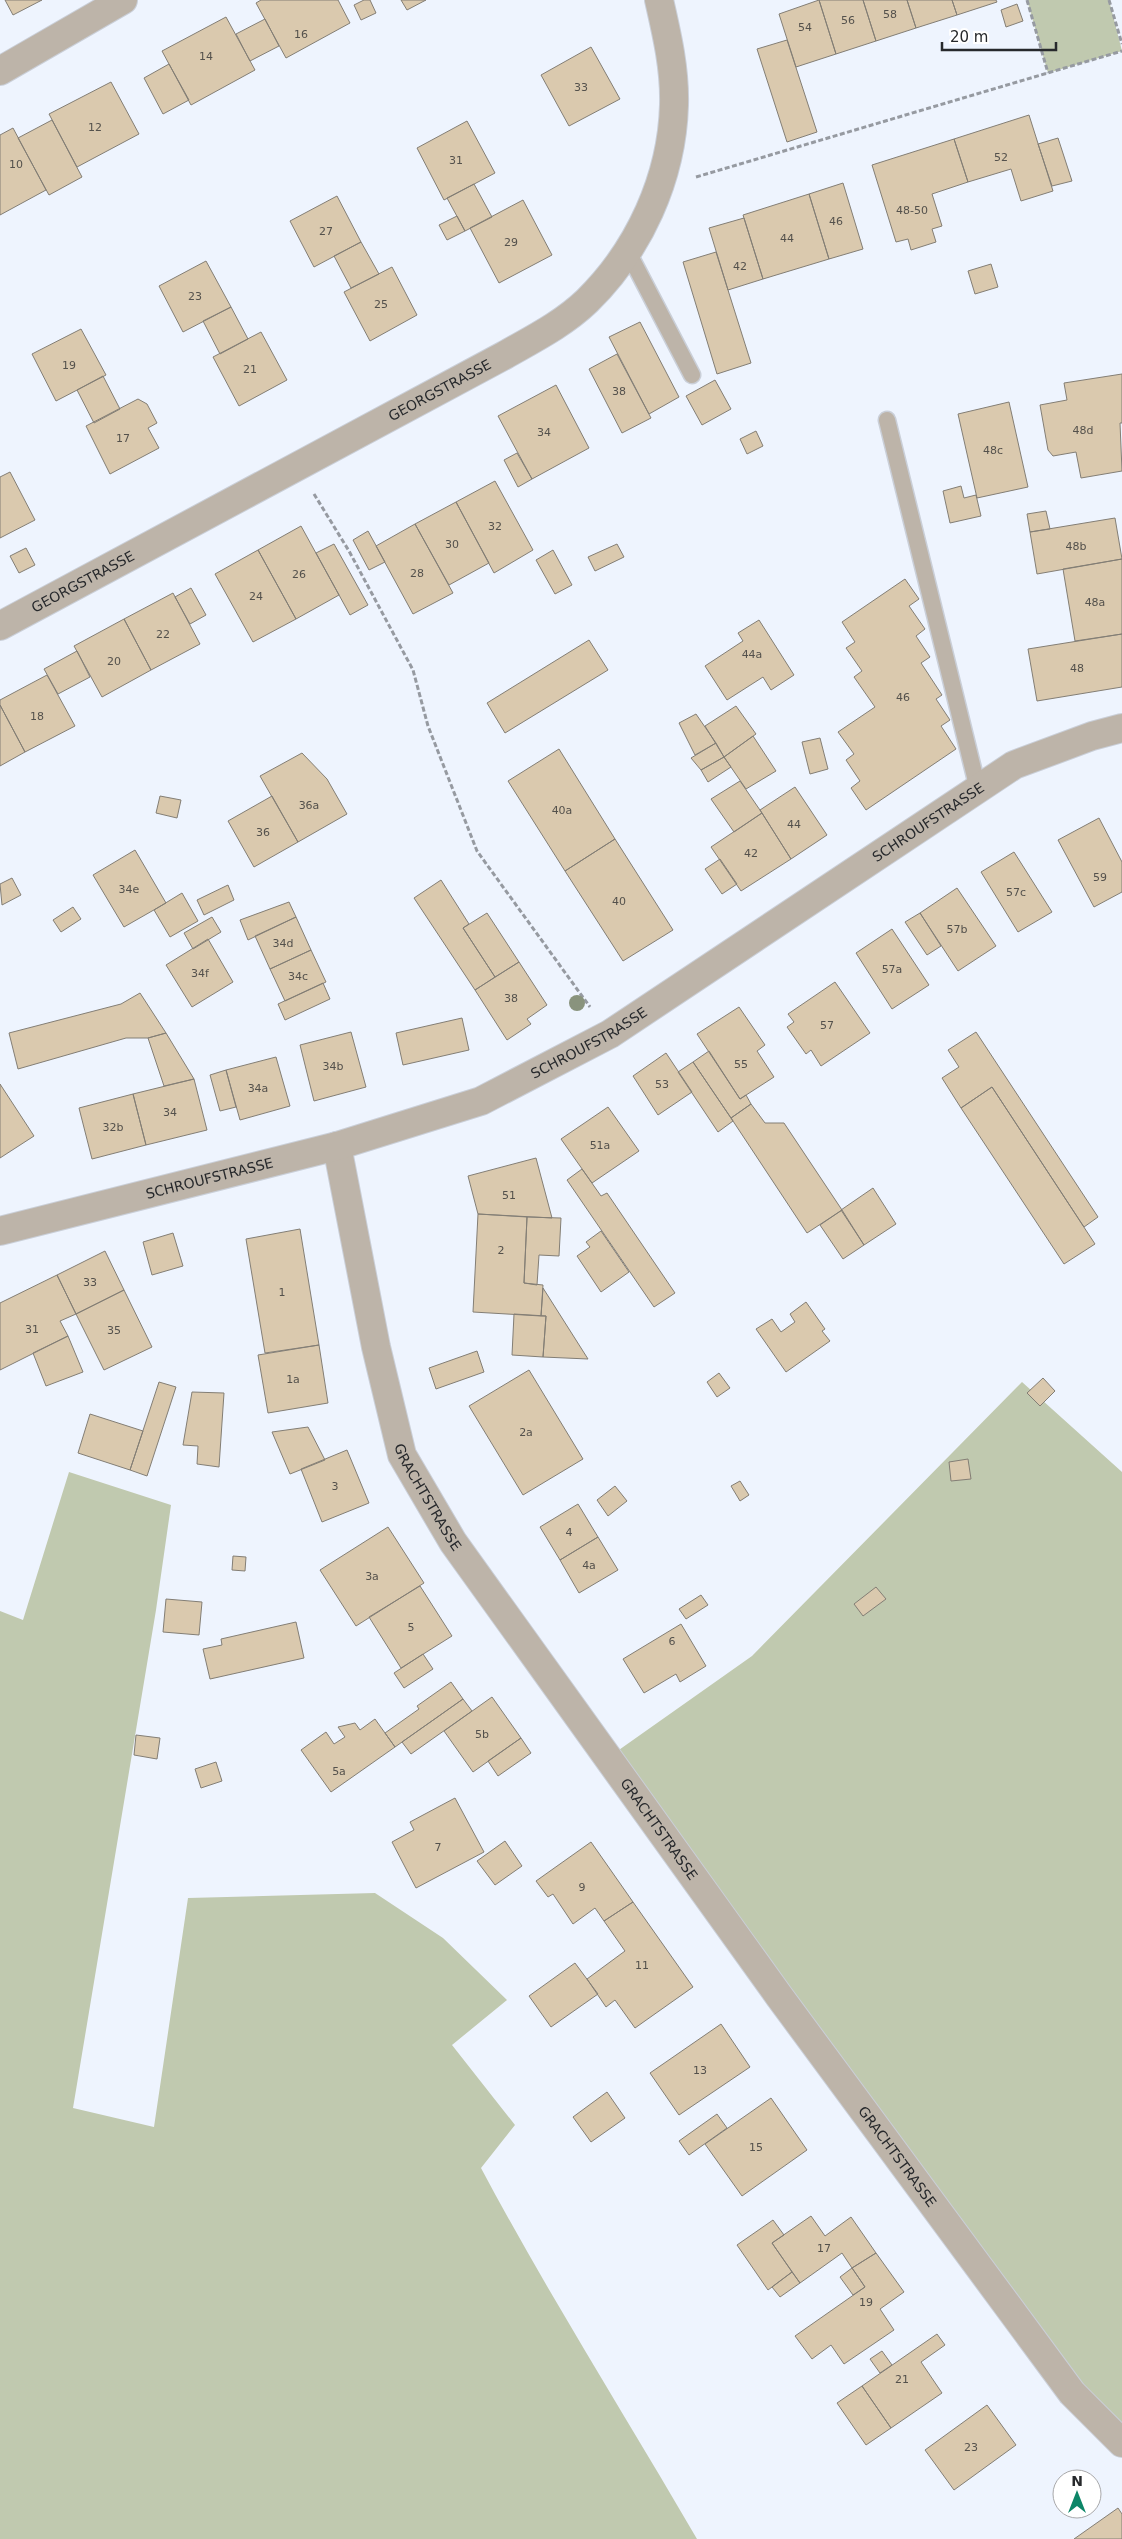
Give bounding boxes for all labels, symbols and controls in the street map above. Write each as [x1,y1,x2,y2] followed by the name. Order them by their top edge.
[883,8,897,21] house number: 58
[841,14,855,27] house number: 56
[942,20,1056,52] scale bar
[798,21,812,34] house number: 54
[294,28,308,41] house number: 16
[950,28,988,46] text: 20 m
[199,50,213,63] house number: 14
[574,81,588,94] house number: 33
[88,121,102,134] house number: 12
[994,151,1008,164] house number: 52
[449,154,463,167] house number: 31
[9,158,23,171] house number: 10
[896,204,928,217] house number: 48-50
[829,215,843,228] house number: 46
[319,225,333,238] house number: 27
[780,232,794,245] house number: 44
[504,236,518,249] house number: 29
[733,260,747,273] house number: 42
[188,290,202,303] house number: 23
[374,298,388,311] house number: 25
[386,356,494,424] street label: GEORGSTRASSE
[62,359,76,372] house number: 19
[243,363,257,376] house number: 21
[612,385,626,398] house number: 38
[1073,424,1093,437] house number: 48d
[537,426,551,439] house number: 34
[116,432,130,445] house number: 17
[983,444,1003,457] house number: 48c
[488,520,502,533] house number: 32
[445,538,459,551] house number: 30
[1066,540,1087,553] house number: 48b
[29,548,137,616] street label: GEORGSTRASSE
[410,567,424,580] house number: 28
[292,568,306,581] house number: 26
[249,590,263,603] house number: 24
[1085,596,1105,609] house number: 48a
[156,628,170,641] house number: 22
[742,648,762,661] house number: 44a
[107,655,121,668] house number: 20
[1070,662,1084,675] house number: 48
[896,691,910,704] house number: 46
[30,710,44,723] house number: 18
[869,779,987,865] street label: SCHROUFSTRASSE
[299,799,319,812] house number: 36a
[552,804,572,817] house number: 40a
[787,818,801,831] house number: 44
[256,826,270,839] house number: 36
[744,847,758,860] house number: 42
[1093,871,1107,884] house number: 59
[119,883,140,896] house number: 34e
[1006,886,1026,899] house number: 57c
[612,895,626,908] house number: 40
[947,923,968,936] house number: 57b
[273,937,293,950] house number: 34d
[882,963,902,976] house number: 57a
[191,967,210,980] house number: 34f
[288,970,308,983] house number: 34c
[504,992,518,1005] house number: 38
[528,1004,650,1082] street label: SCHROUFSTRASSE
[820,1019,834,1032] house number: 57
[734,1058,748,1071] house number: 55
[323,1060,344,1073] house number: 34b
[655,1078,669,1091] house number: 53
[248,1082,268,1095] house number: 34a
[163,1106,177,1119] house number: 34
[103,1121,124,1134] house number: 32b
[590,1139,610,1152] house number: 51a
[144,1154,275,1202] street label: SCHROUFSTRASSE
[502,1189,516,1202] house number: 51
[498,1244,505,1257] house number: 2
[83,1276,97,1289] house number: 33
[279,1286,286,1299] house number: 1
[25,1323,39,1336] house number: 31
[107,1324,121,1337] house number: 35
[286,1373,300,1386] house number: 1a
[519,1426,533,1439] house number: 2a
[392,1442,465,1554] street label: GRACHTSTRASSE
[332,1480,339,1493] house number: 3
[566,1526,573,1539] house number: 4
[582,1559,596,1572] house number: 4a
[365,1570,379,1583] house number: 3a
[408,1621,415,1634] house number: 5
[669,1635,676,1648] house number: 6
[475,1728,489,1741] house number: 5b
[332,1765,346,1778] house number: 5a
[617,1775,701,1883] street label: GRACHTSTRASSE
[435,1841,442,1854] house number: 7
[579,1881,586,1894] house number: 9
[635,1959,649,1972] house number: 11
[693,2064,707,2077] house number: 13
[855,2103,940,2210] street label: GRACHTSTRASSE
[749,2141,763,2154] house number: 15
[817,2242,831,2255] house number: 17
[859,2296,873,2309] house number: 19
[895,2373,909,2386] house number: 21
[964,2441,978,2454] house number: 23
[1052,2469,1102,2519] north arrow
[1071,2473,1083,2489] text: N

